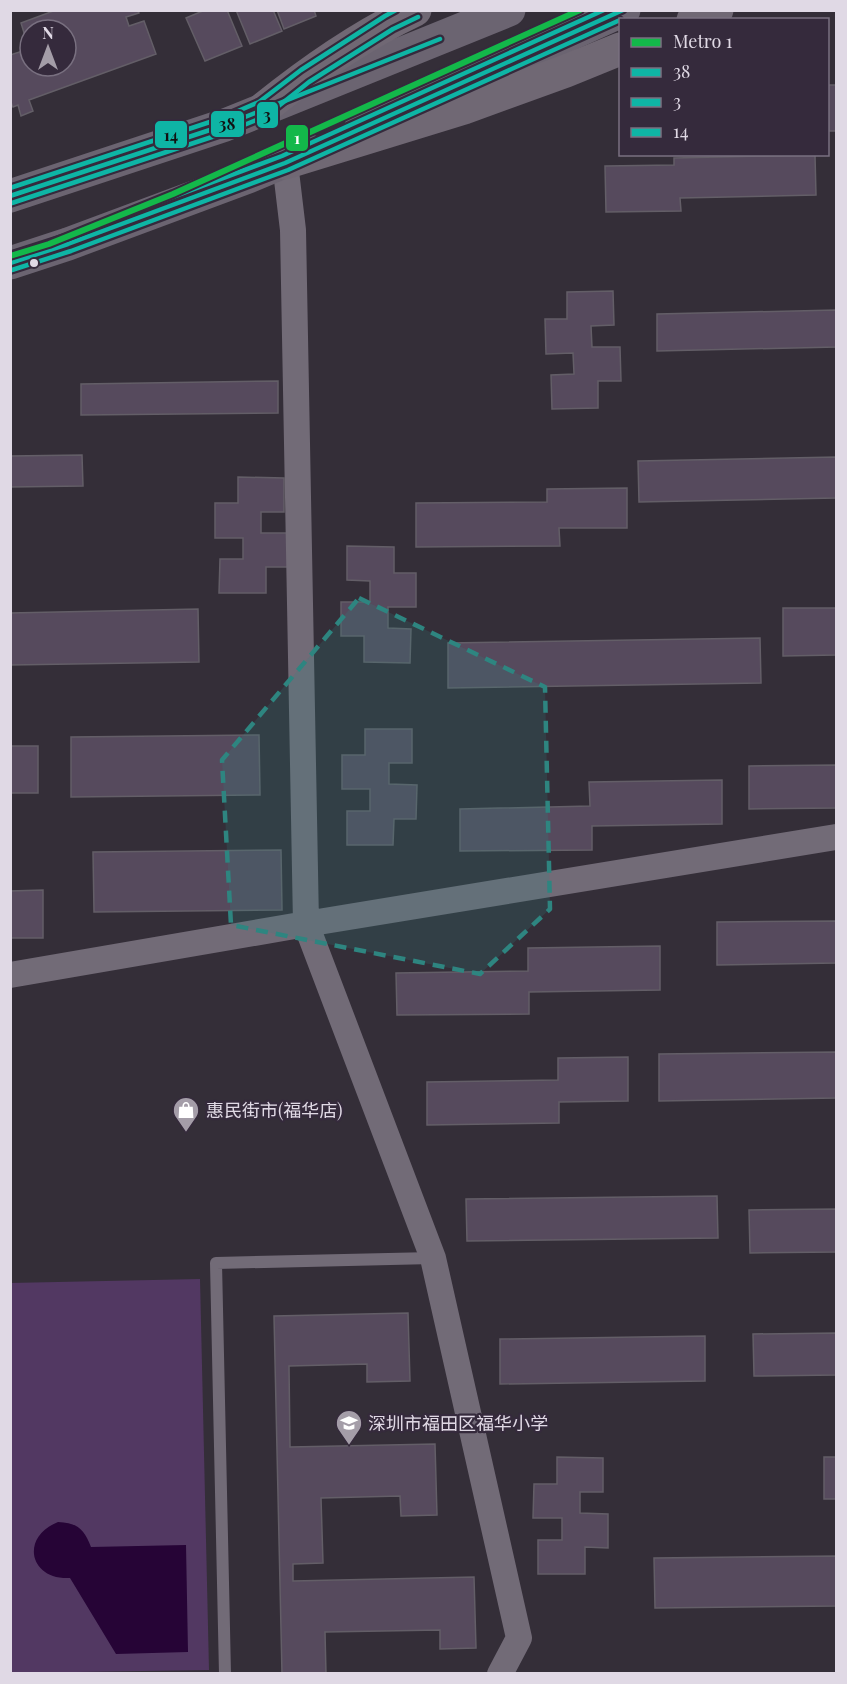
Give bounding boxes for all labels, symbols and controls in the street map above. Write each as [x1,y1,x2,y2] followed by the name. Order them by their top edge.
[18,18,78,78] north arrow
[619,18,829,156] legend
[42,22,54,43] text: N
[673,29,733,53] text: Metro 1
[673,59,690,83] text: 38
[673,89,681,113] text: 3
[256,101,279,129] line badge: 3
[263,104,271,125] text: 3
[210,110,245,138] line badge: 38
[219,113,235,134] text: 38
[673,119,689,143] text: 14
[154,120,188,149] line badge: 14
[164,124,178,145] text: 14
[285,124,309,152] line badge: 1
[294,127,300,148] text: 1
[28,257,40,269] unlabelled marker
[171,1095,201,1133] shop icon: 惠民街市(福华店)
[206,1098,343,1122] place label: 惠民街市(福华店)
[334,1408,364,1446] school or university icon: 深圳市福田区福华小学
[368,1411,548,1435] place label: 深圳市福田区福华小学

